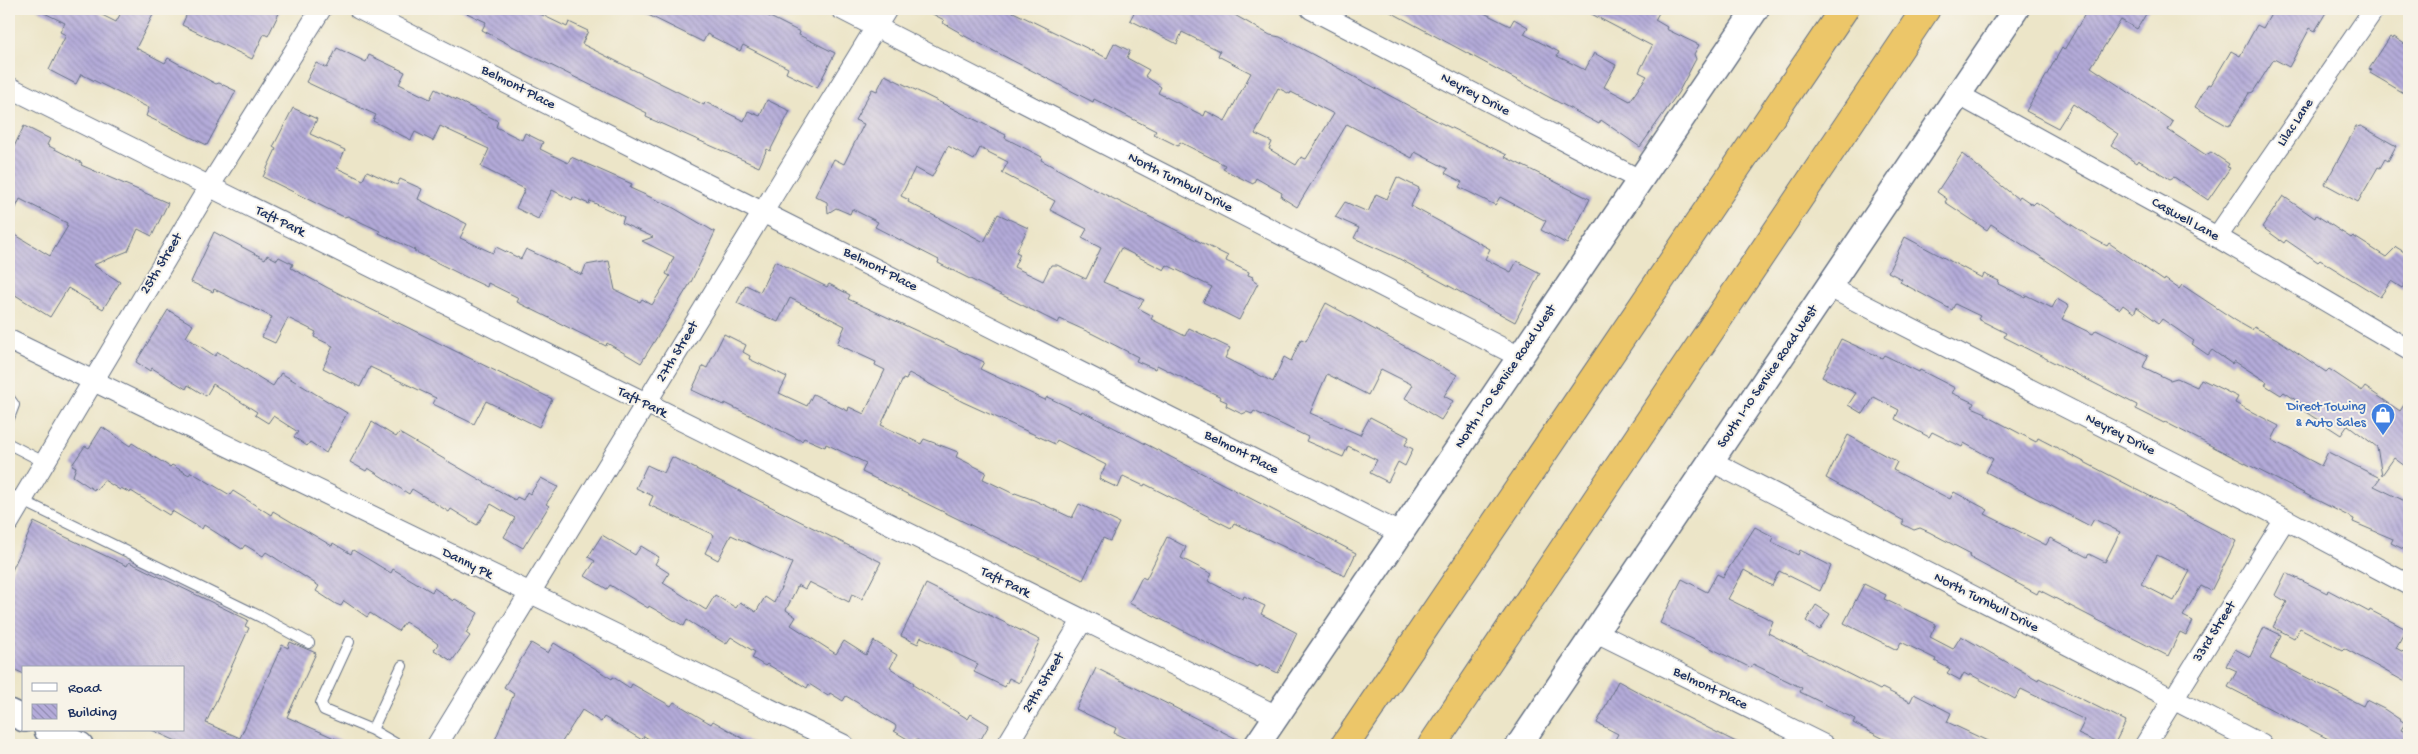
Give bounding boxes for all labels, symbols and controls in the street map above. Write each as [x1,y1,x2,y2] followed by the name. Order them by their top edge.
[477,62,559,114] street label: Belmont Place
[1437,70,1513,121] street label: Neyrey Drive
[2274,95,2319,150] street label: Lilac Lane
[1125,149,1236,217] street label: North Turnbull Drive
[2148,194,2223,246] street label: Caswell Lane
[251,202,309,242] street label: Taft Park
[137,229,187,298] street label: 25th Street
[839,244,921,296] street label: Belmont Place
[1452,301,1561,452] street label: North I-10 Service Road West
[1714,301,1823,452] street label: South I-10 Service Road West
[653,317,703,386] street label: 27th Street
[613,383,671,423] street label: Taft Park
[2286,399,2367,432] place label: Direct Towing & Auto Sales
[2370,402,2396,436] shop icon: Direct Towing & Auto Sales
[2082,410,2158,460] street label: Neyrey Drive
[1200,427,1282,479] street label: Belmont Place
[438,544,497,584] street label: Danny Pk
[976,563,1034,603] street label: Taft Park
[1931,569,2042,637] street label: North Turnbull Drive
[2189,597,2241,666] street label: 33rd Street
[1019,648,1069,716] street label: 29th Street
[1669,663,1751,715] street label: Belmont Place
[22,666,185,732] legend
[68,680,102,698] text: Road
[67,704,117,722] text: Building

